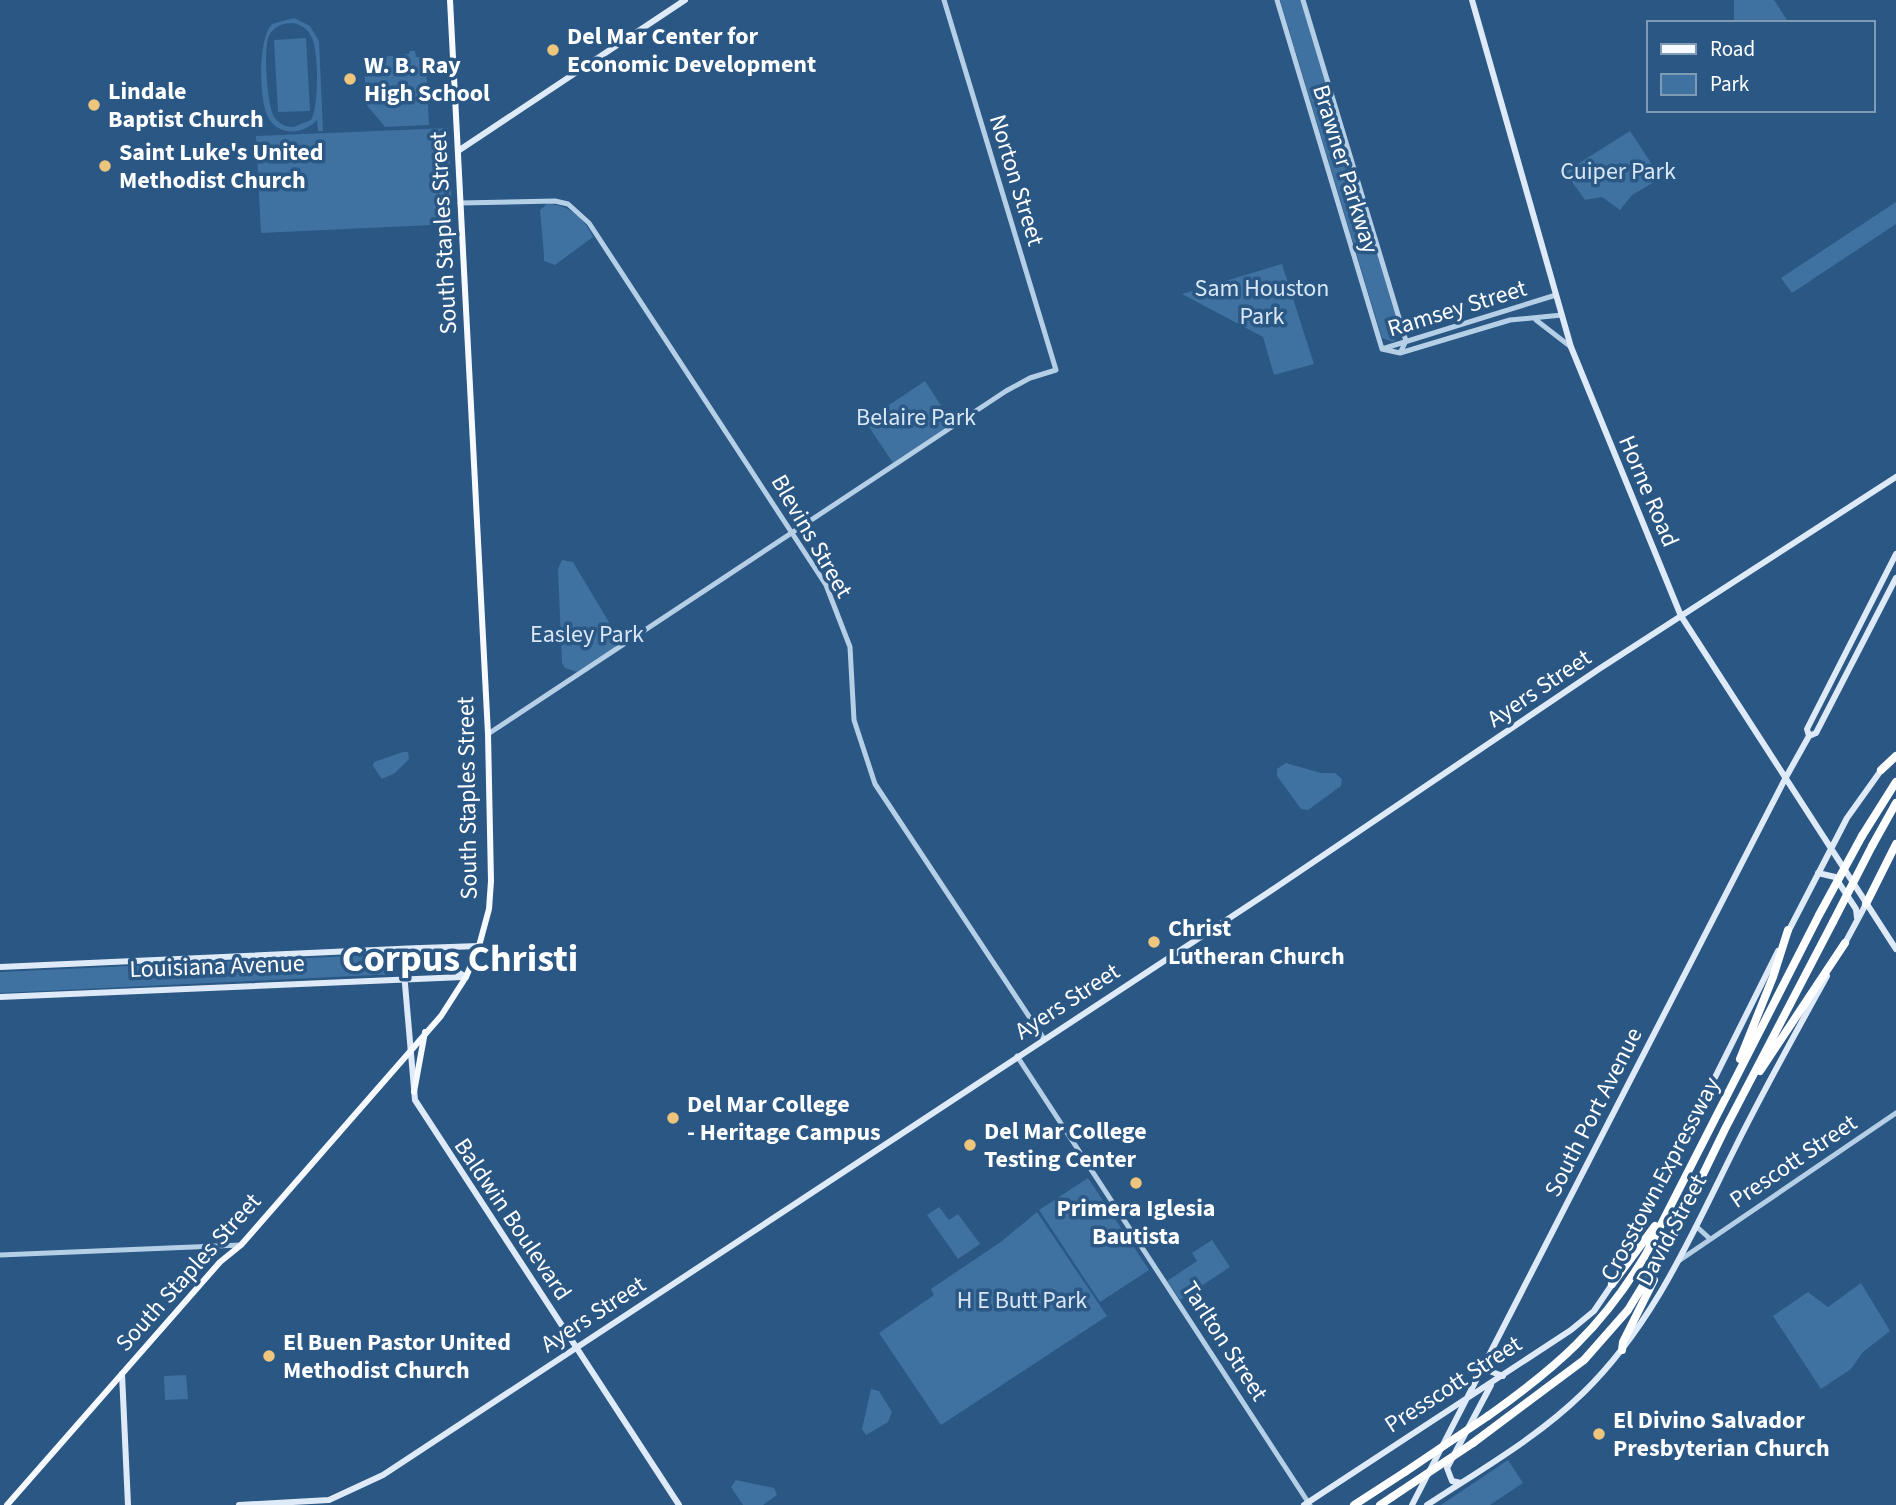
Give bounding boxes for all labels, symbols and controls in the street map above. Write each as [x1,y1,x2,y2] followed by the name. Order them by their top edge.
[567,19,816,82] place label: Del Mar Center for Economic Development
[1647,21,1875,112] legend
[1710,34,1755,64] text: Road
[545,42,561,58] marker: Del Mar Center for Economic Development
[364,48,490,111] place label: W. B. Ray High School
[1710,69,1750,99] text: Park
[342,71,358,87] marker: W. B. Ray High School
[108,74,264,137] place label: Lindale Baptist Church
[1303,81,1388,258] street label: Brawner Parkway
[86,97,102,113] marker: Lindale Baptist Church
[980,110,1053,250] street label: Norton Street
[421,131,466,335] street label: South Staples Street
[119,135,323,198] place label: Saint Luke's United Methodist Church
[1560,154,1676,189] park label: Cuiper Park
[97,158,113,174] marker: Saint Luke's United Methodist Church
[1195,271,1329,334] park label: Sam Houston Park
[1383,271,1531,346] street label: Ramsey Street
[856,400,976,435] park label: Belaire Park
[1609,430,1688,552] street label: Horne Road
[762,468,861,605] street label: Blevins Street
[530,617,644,652] park label: Easley Park
[1480,641,1598,736] street label: Ayers Street
[448,696,487,900] street label: South Staples Street
[1168,911,1345,974] place label: Christ Lutheran Church
[342,932,578,986] district label: Corpus Christi
[1146,934,1162,950] marker: Christ Lutheran Church
[129,946,305,987] street label: Louisiana Avenue
[1008,954,1127,1049] street label: Ayers Street
[1536,1021,1651,1203] street label: South Port Avenue
[1592,1071,1729,1287] street label: Crosstown Expressway
[687,1087,881,1150] place label: Del Mar College - Heritage Campus
[1722,1106,1864,1217] street label: Prescott Street
[665,1110,681,1126] marker: Del Mar College - Heritage Campus
[984,1114,1147,1177] place label: Del Mar College Testing Center
[445,1131,580,1308] street label: Baldwin Boulevard
[962,1137,978,1153] marker: Del Mar College Testing Center
[1627,1168,1716,1292] street label: David Street
[1128,1175,1144,1191] marker: Primera Iglesia Bautista
[107,1185,269,1360] street label: South Staples Street
[1056,1191,1216,1254] place label: Primera Iglesia Bautista
[534,1267,653,1362] street label: Ayers Street
[1173,1274,1276,1408] street label: Tarlton Street
[957,1283,1087,1318] park label: H E Butt Park
[283,1325,511,1388] place label: El Buen Pastor United Methodist Church
[1378,1327,1529,1442] street label: Presscott Street
[261,1348,277,1364] marker: El Buen Pastor United Methodist Church
[1613,1403,1830,1466] place label: El Divino Salvador Presbyterian Church
[1591,1426,1607,1442] marker: El Divino Salvador Presbyterian Church

